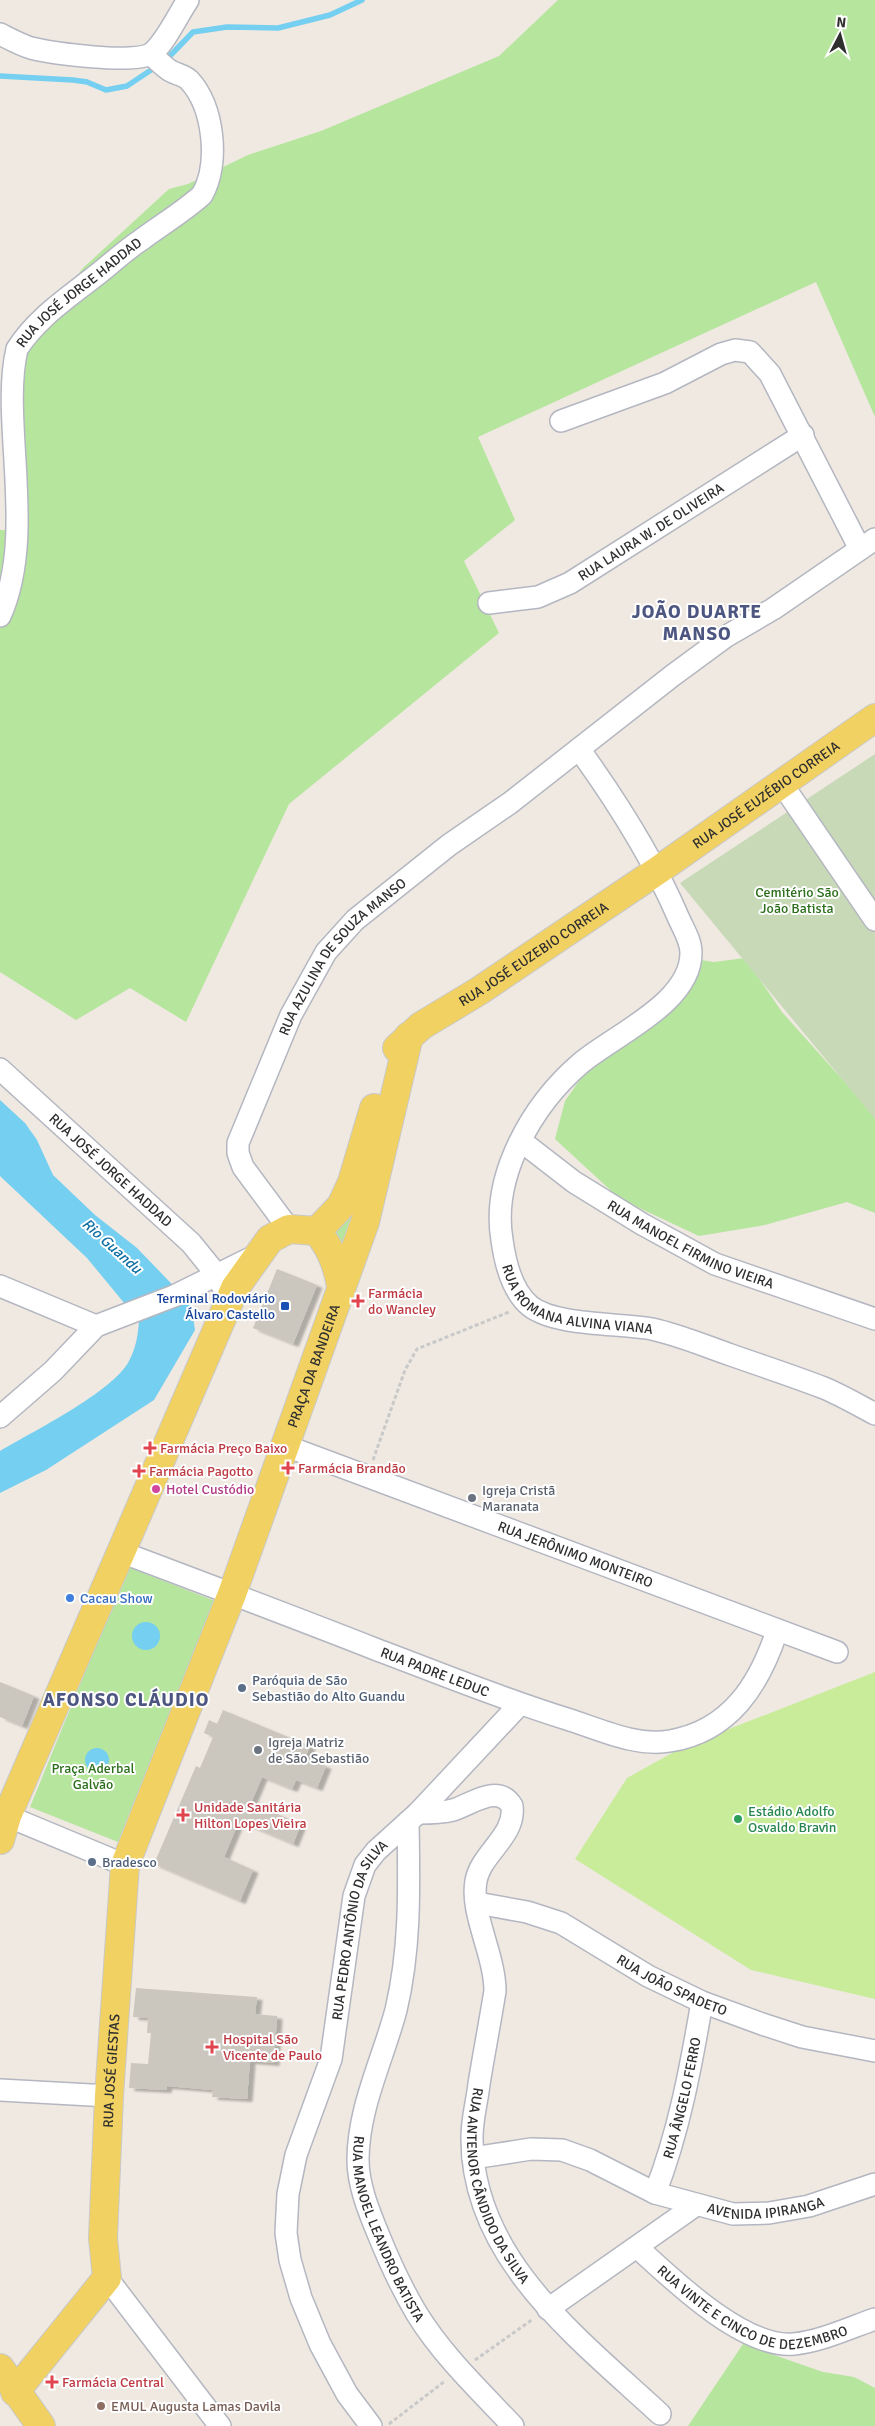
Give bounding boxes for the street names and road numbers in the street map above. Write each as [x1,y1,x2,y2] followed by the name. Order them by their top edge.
[13,234,145,351] street label: RUA JOSÉ JORGE HADDAD
[575,479,727,585] street label: RUA LAURA W. DE OLIVEIRA
[689,737,843,853] street label: RUA JOSÉ EUZÉBIO CORREIA
[275,875,410,1038] street label: RUA AZULINA DE SOUZA MANSO
[456,898,612,1010] street label: RUA JOSÉ EUZEBIO CORREIA
[46,1110,176,1231] street label: RUA JOSÉ JORGE HADDAD
[604,1197,777,1293] street label: RUA MANOEL FIRMINO VIEIRA
[498,1262,655,1338] street label: RUA ROMANA ALVINA VIANA
[284,1302,344,1430] street label: PRAÇA DA BANDEIRA
[495,1518,655,1591] street label: RUA JERÔNIMO MONTEIRO
[378,1644,491,1701] street label: RUA PADRE LEDUC
[329,1836,392,2021] street label: RUA PEDRO ANTÔNIO DA SILVA
[613,1951,729,2019] street label: RUA JOÃO SPADETO
[100,2013,124,2128] street label: RUA JOSÉ GIESTAS
[660,2036,705,2161] street label: RUA ÂNGELO FERRO
[463,2086,533,2288] street label: RUA ANTENOR CÂNDIDO DA SILVA
[349,2135,428,2325] street label: RUA MANOEL LEANDRO BATISTA
[705,2193,827,2223] street label: AVENIDA IPIRANGA
[654,2262,850,2353] street label: RUA VINTE E CINCO DE DEZEMBRO

